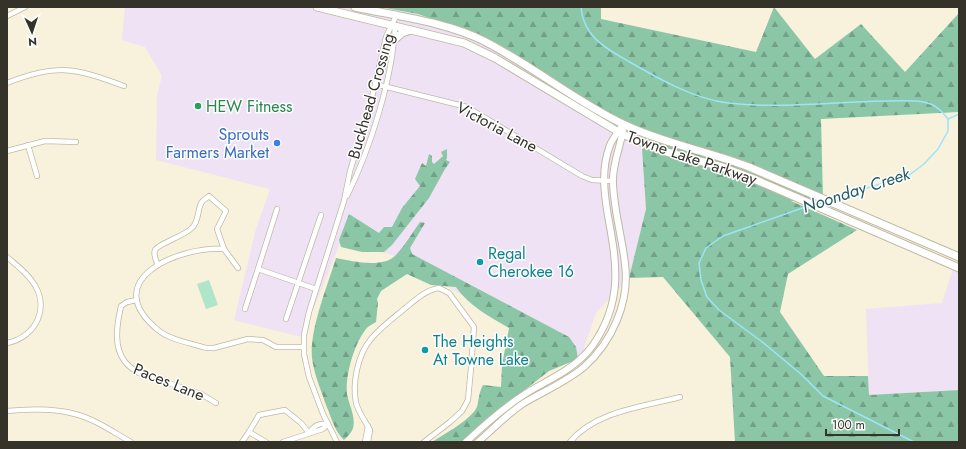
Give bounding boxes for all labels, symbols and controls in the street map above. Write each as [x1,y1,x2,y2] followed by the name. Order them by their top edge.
[12,12,52,52] north arrow
[342,30,400,162] street label: Buckhead Crossing
[28,34,37,50] text: N
[206,95,292,118] place label: HEW Fitness
[452,96,542,158] street label: Victoria Lane
[193,101,203,111] marker: HEW Fitness
[166,123,269,164] place label: Sprouts Farmers Market
[624,125,761,191] street label: Towne Lake Parkway
[272,138,282,148] marker: Sprouts Farmers Market
[799,161,913,219] water label: Noonday Creek
[488,242,574,283] place label: Regal Cherokee 16
[475,257,485,267] marker: Regal Cherokee 16
[433,330,529,371] place label: The Heights At Towne Lake
[420,345,430,355] marker: The Heights At Towne Lake
[130,357,208,407] street label: Paces Lane
[826,411,899,437] scale bar
[832,416,865,434] text: 100 m

